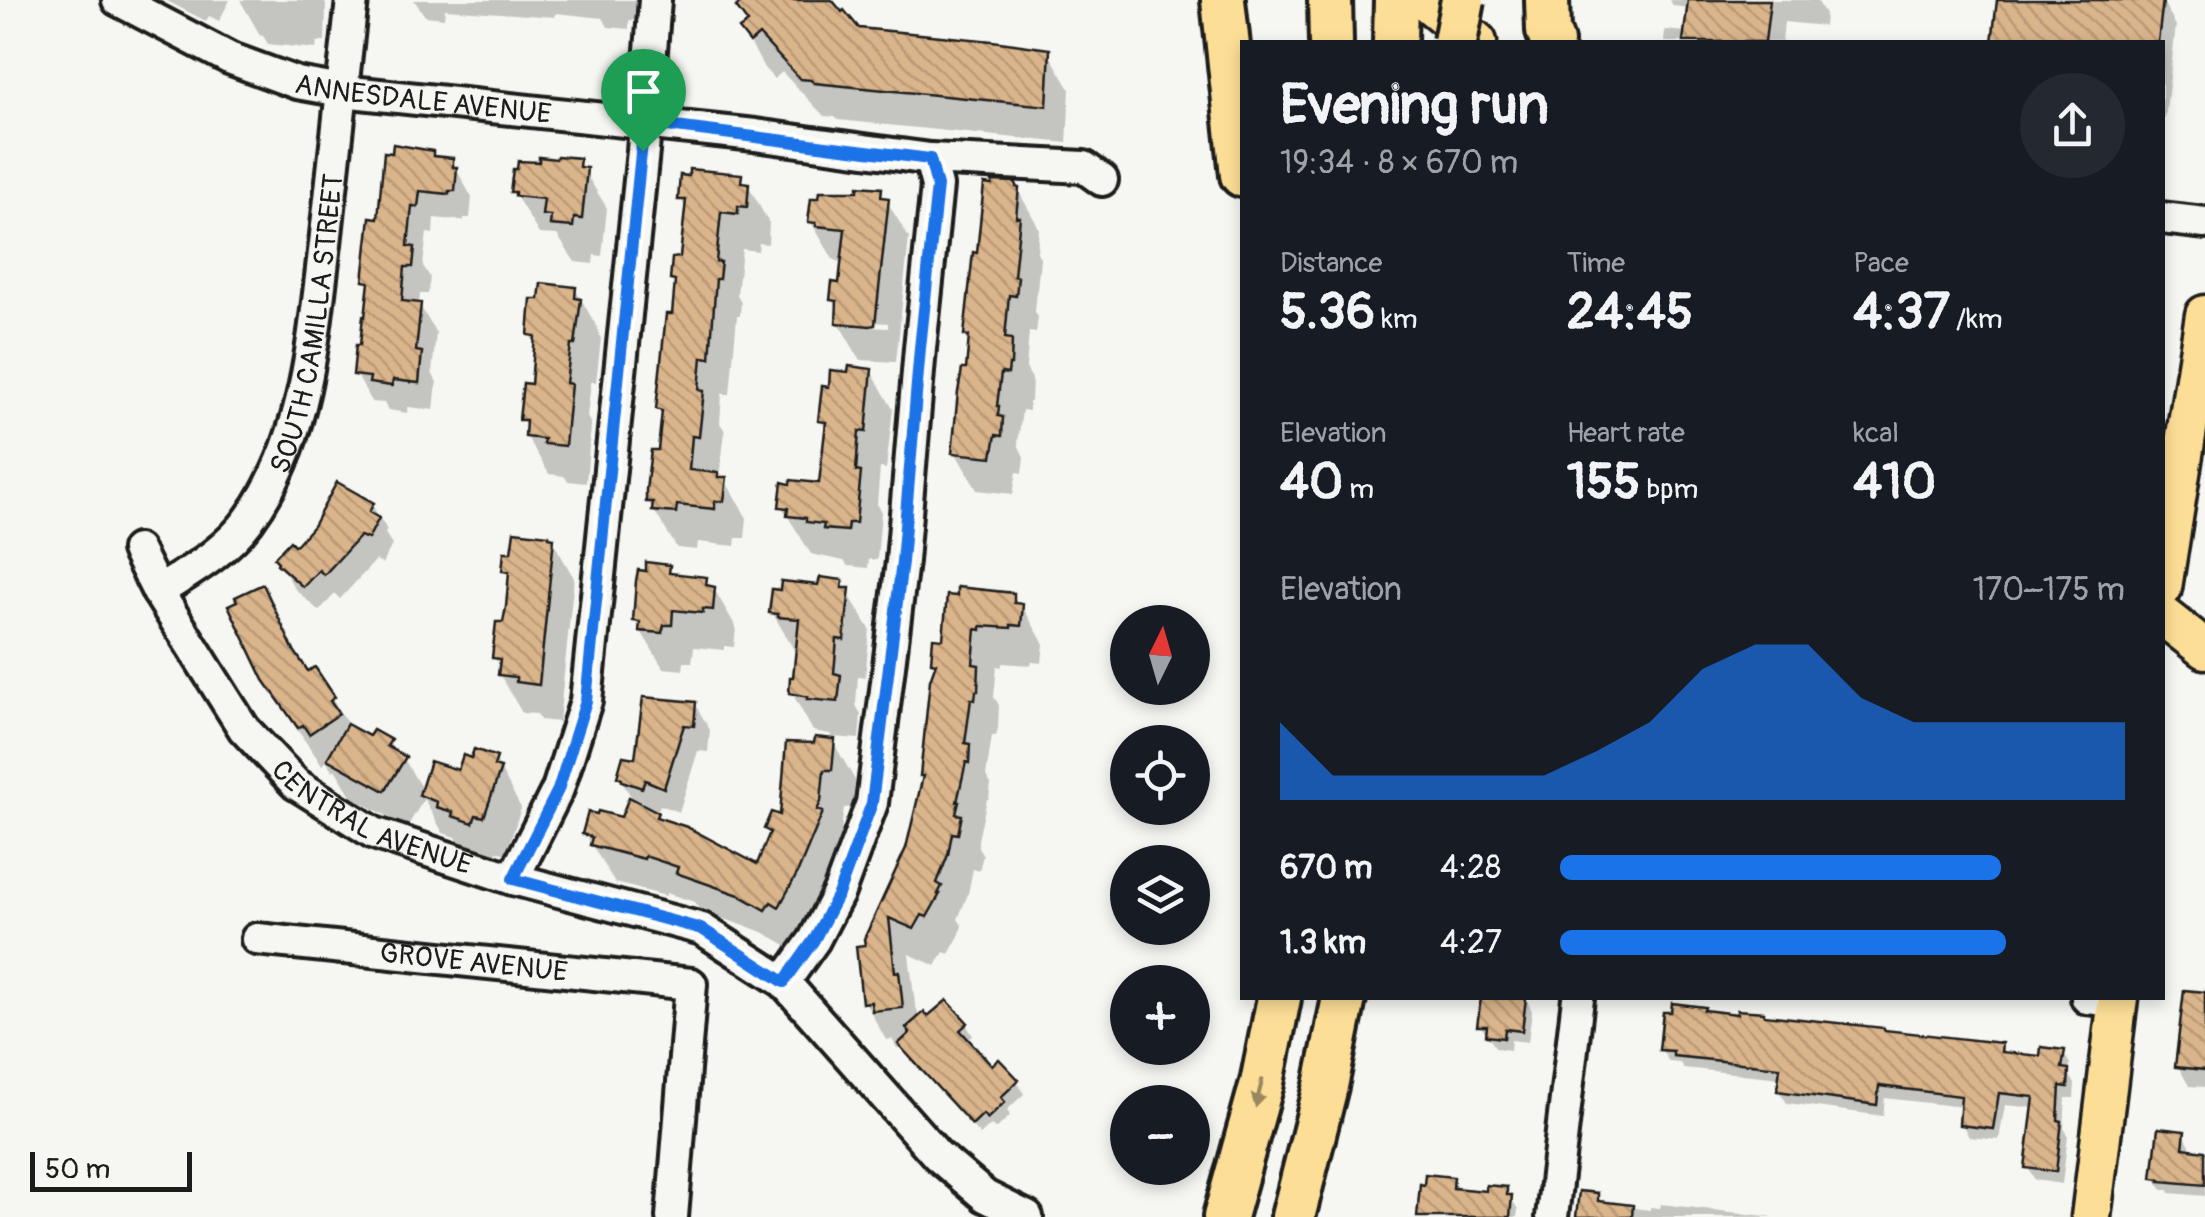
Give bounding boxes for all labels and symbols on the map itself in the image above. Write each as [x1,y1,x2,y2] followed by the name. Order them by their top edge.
[601,49,686,152] pin
[292,67,553,132] street label: ANNESDALE AVENUE
[263,172,352,479] street label: SOUTH CAMILLA STREET
[1110,605,1210,705] north arrow
[263,753,476,883] street label: CENTRAL AVENUE
[378,936,569,990] street label: GROVE AVENUE
[1251,1078,1267,1109] one-way arrow
[30,1147,192,1192] scale bar

